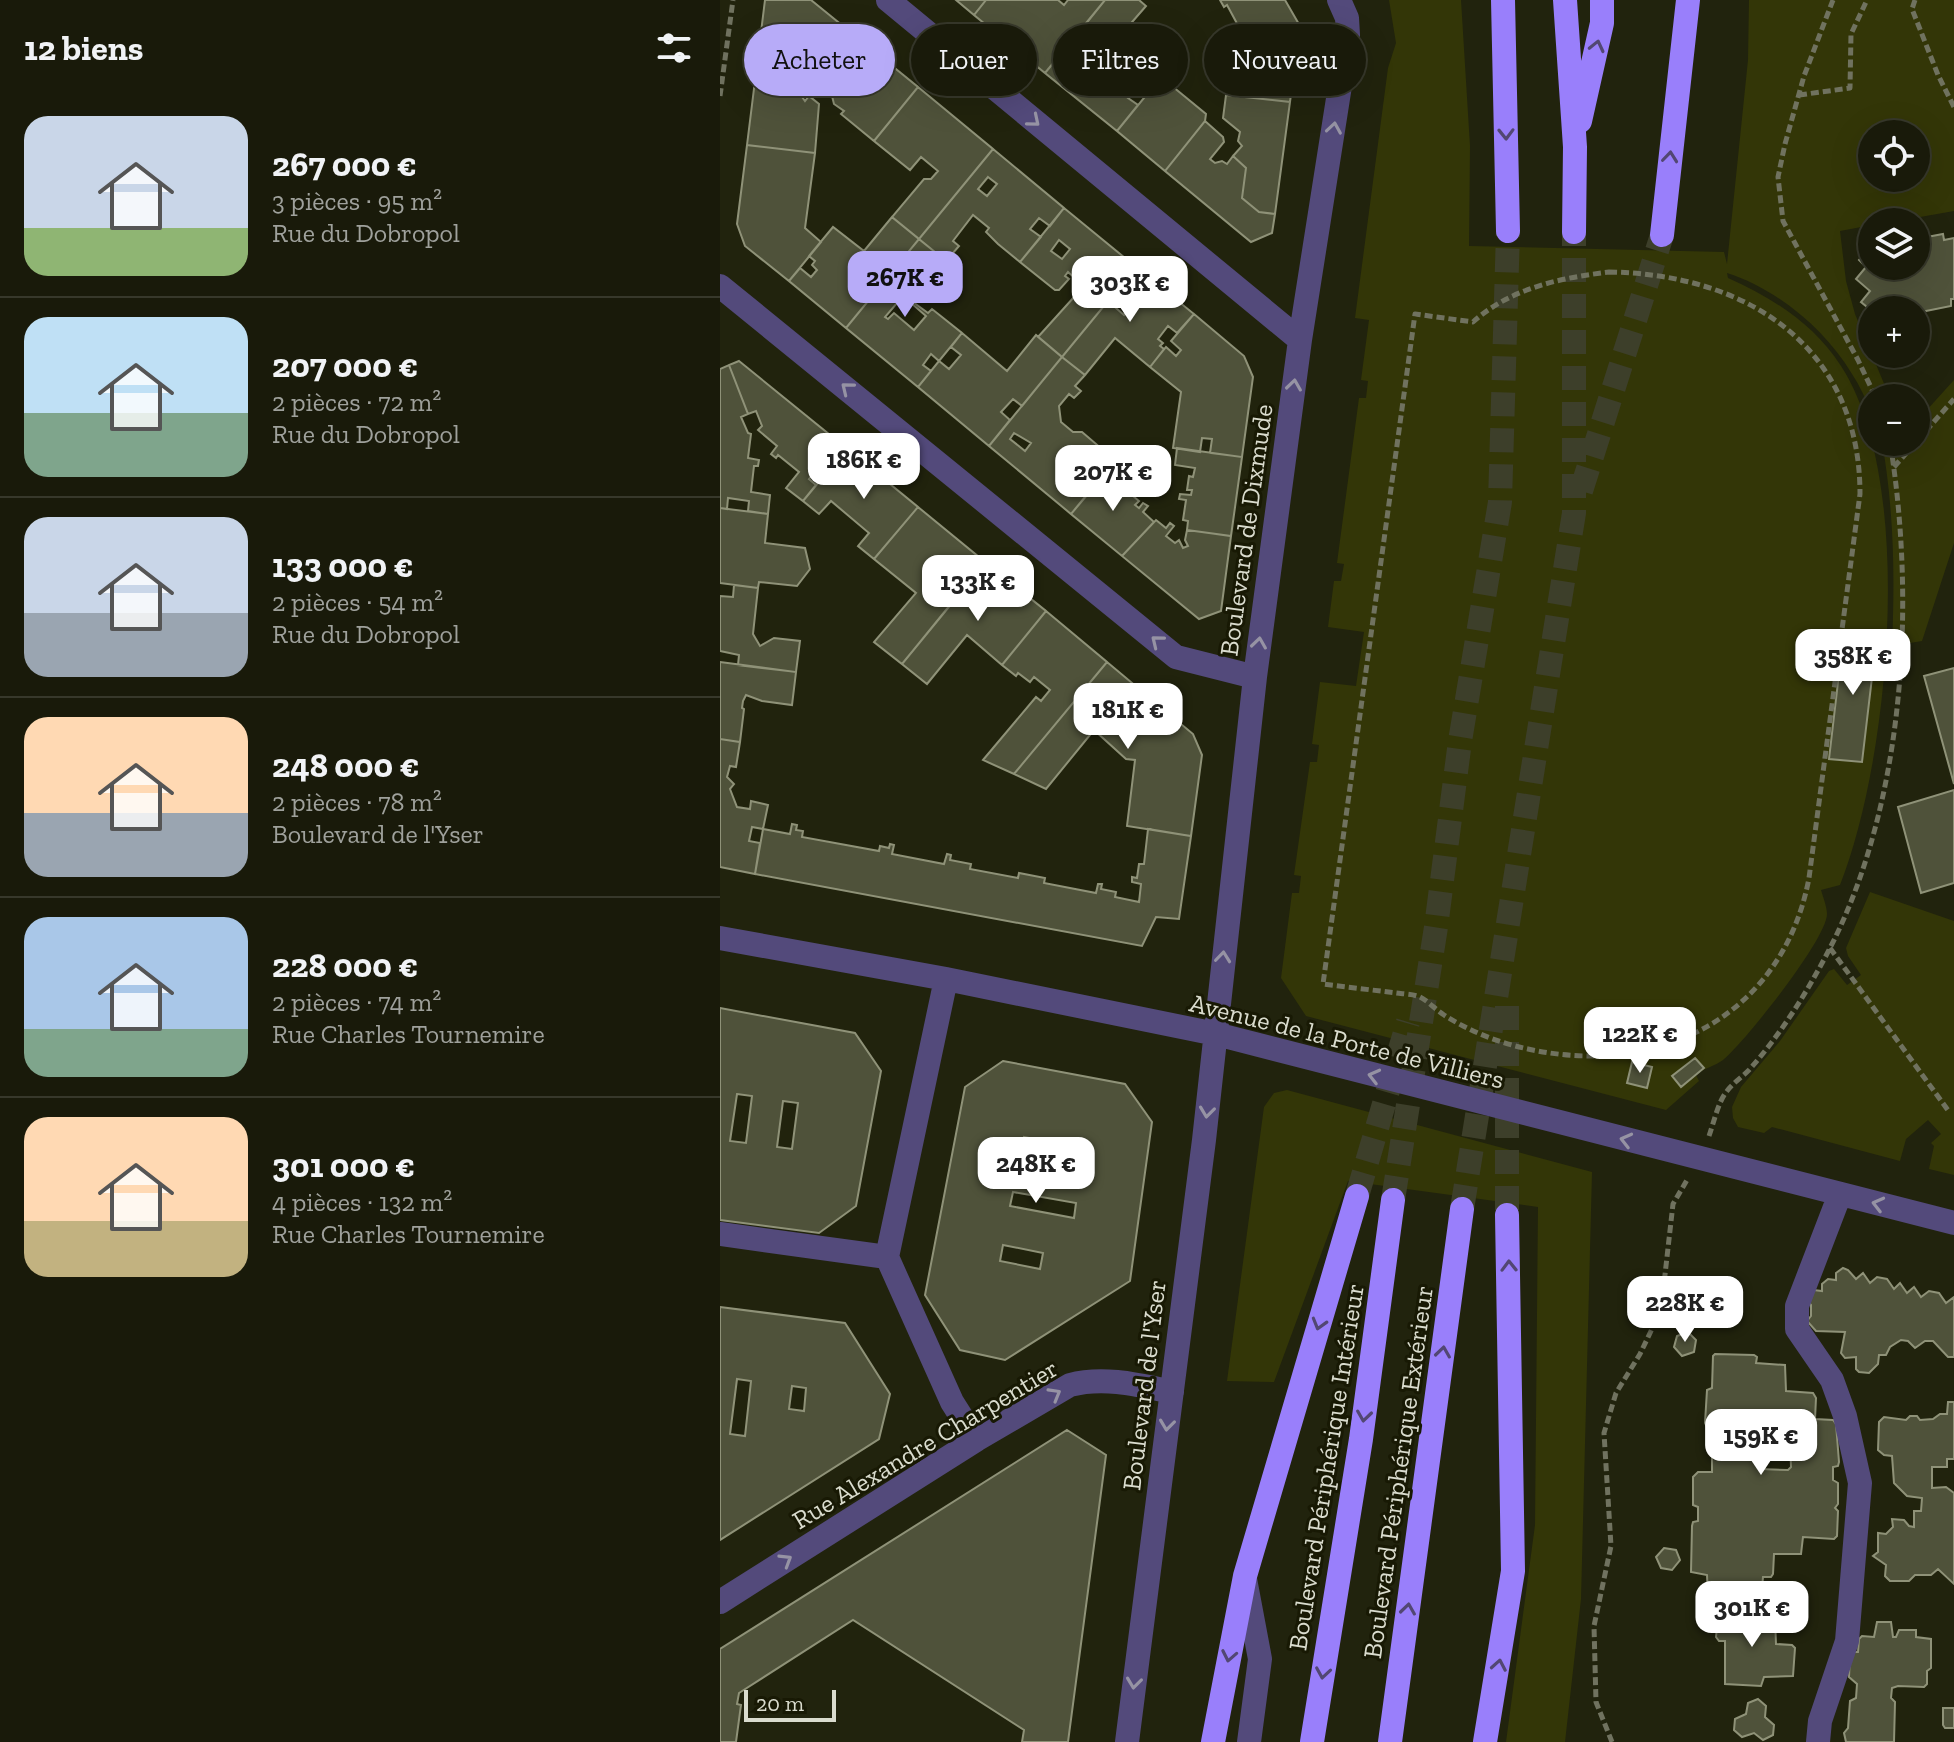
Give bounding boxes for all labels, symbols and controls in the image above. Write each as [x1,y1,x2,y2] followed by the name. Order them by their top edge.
[744,24,895,96] chip: Acheter
[911,24,1037,96] chip: Louer
[1053,24,1188,96] chip: Filtres
[1204,24,1366,96] chip: Nouveau
[652,26,696,70] icon: filters
[24,28,143,69] text: 12 biens
[1588,40,1605,54] one-way arrow
[1025,111,1039,126] one-way arrow
[1858,120,1930,456] map controls
[1858,120,1930,192] button: locate
[1324,121,1341,135] one-way arrow
[1497,128,1515,141] one-way arrow
[272,144,417,185] text: 267 000 €
[88,148,184,244] icon: home
[1662,150,1679,163] one-way arrow
[272,185,442,217] text: 3 pièces · 95 m²
[1858,208,1930,280] button: layers
[272,217,460,249] text: Rue du Dobropol
[840,251,970,319] pin: 267K €
[1065,256,1195,324] pin: 303K €
[866,261,944,293] text: 267K €
[1090,266,1170,298] text: 303K €
[1858,296,1930,368] button: +
[272,345,418,386] text: 207 000 €
[88,349,184,445] icon: home
[1285,378,1302,392] one-way arrow
[842,383,856,398] one-way arrow
[1858,384,1930,456] button: −
[272,386,441,418] text: 2 pièces · 72 m²
[1212,402,1280,658] street label: Boulevard de Dixmude
[272,418,460,450] text: Rue du Dobropol
[799,433,929,501] pin: 186K €
[826,443,902,475] text: 186K €
[1048,445,1178,513] pin: 207K €
[1073,455,1153,487] text: 207K €
[272,545,414,586] text: 133 000 €
[88,549,184,645] icon: home
[913,555,1043,623] pin: 133K €
[940,565,1016,597] text: 133K €
[272,586,443,618] text: 2 pièces · 54 m²
[272,618,460,650] text: Rue du Dobropol
[1788,629,1918,697] pin: 358K €
[1152,636,1166,651] one-way arrow
[1250,636,1267,650] one-way arrow
[1813,639,1893,671] text: 358K €
[1063,683,1193,751] pin: 181K €
[1092,693,1164,725] text: 181K €
[272,745,420,786] text: 248 000 €
[88,749,184,845] icon: home
[272,786,442,818] text: 2 pièces · 78 m²
[272,818,484,850] text: Boulevard de l'Yser
[272,945,418,986] text: 228 000 €
[88,949,184,1045] icon: home
[1215,950,1232,963] one-way arrow
[272,986,441,1018] text: 2 pièces · 74 m²
[1186,986,1508,1096] street label: Avenue de la Porte de Villiers
[1575,1007,1705,1075] pin: 122K €
[1602,1017,1678,1049] text: 122K €
[272,1018,545,1050] text: Rue Charles Tournemire
[1368,1069,1382,1086] one-way arrow
[1199,1106,1216,1119] one-way arrow
[1620,1132,1634,1149] one-way arrow
[971,1137,1101,1205] pin: 248K €
[272,1145,415,1186] text: 301 000 €
[996,1147,1076,1179] text: 248K €
[88,1149,184,1245] icon: home
[272,1186,452,1218] text: 4 pièces · 132 m²
[1872,1196,1886,1213] one-way arrow
[272,1218,545,1250] text: Rue Charles Tournemire
[1500,1259,1517,1272] one-way arrow
[1620,1276,1750,1344] pin: 228K €
[1115,1278,1173,1492] street label: Boulevard de l'Yser
[1281,1281,1371,1653] street label: Boulevard Périphérique Intérieur
[1356,1283,1440,1661] street label: Boulevard Périphérique Extérieur
[1645,1286,1725,1318] text: 228K €
[1312,1317,1328,1331] one-way arrow
[1434,1345,1451,1358] one-way arrow
[786,1352,1064,1536] street label: Rue Alexandre Charpentier
[1046,1388,1061,1404] one-way arrow
[1356,1409,1373,1423] one-way arrow
[1696,1409,1826,1477] pin: 159K €
[1159,1419,1176,1432] one-way arrow
[1723,1419,1799,1451] text: 159K €
[777,1555,792,1570] one-way arrow
[1687,1581,1817,1649] pin: 301K €
[1713,1591,1791,1623] text: 301K €
[1399,1602,1416,1616] one-way arrow
[1222,1649,1239,1663] one-way arrow
[1489,1658,1506,1672] one-way arrow
[1315,1666,1332,1680] one-way arrow
[1126,1677,1143,1690] one-way arrow
[744,1686,836,1722] scale bar
[756,1690,804,1717] text: 20 m

